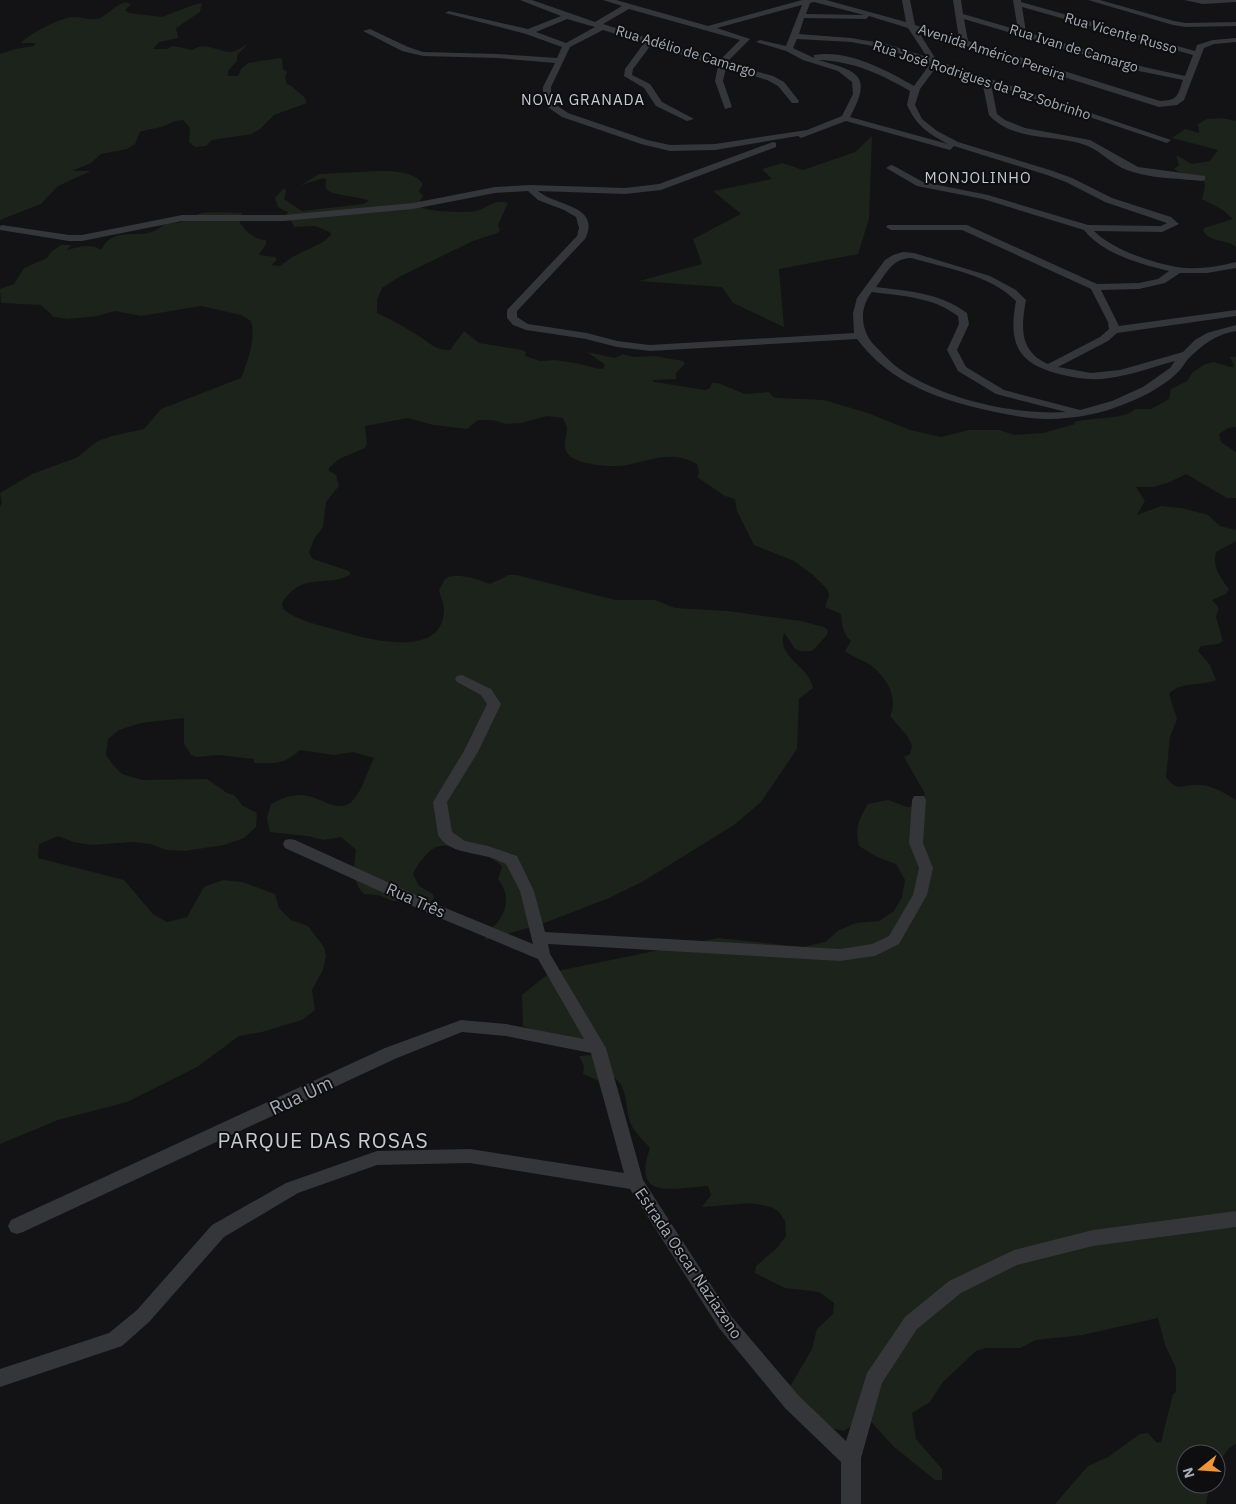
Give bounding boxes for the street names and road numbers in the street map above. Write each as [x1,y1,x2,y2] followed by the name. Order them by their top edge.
[1063,8,1180,58] street label: Rua Vicente Russo
[916,20,1068,84] street label: Avenida Américo Pereira
[1007,20,1141,76] street label: Rua Ivan de Camargo
[614,21,759,81] street label: Rua Adélio de Camargo
[871,36,1093,124] street label: Rua José Rodrigues da Paz Sobrinho
[383,878,449,922] street label: Rua Três
[266,1070,336,1120] street label: Rua Um
[631,1184,747,1342] street label: Estrada Oscar Naziazeno

